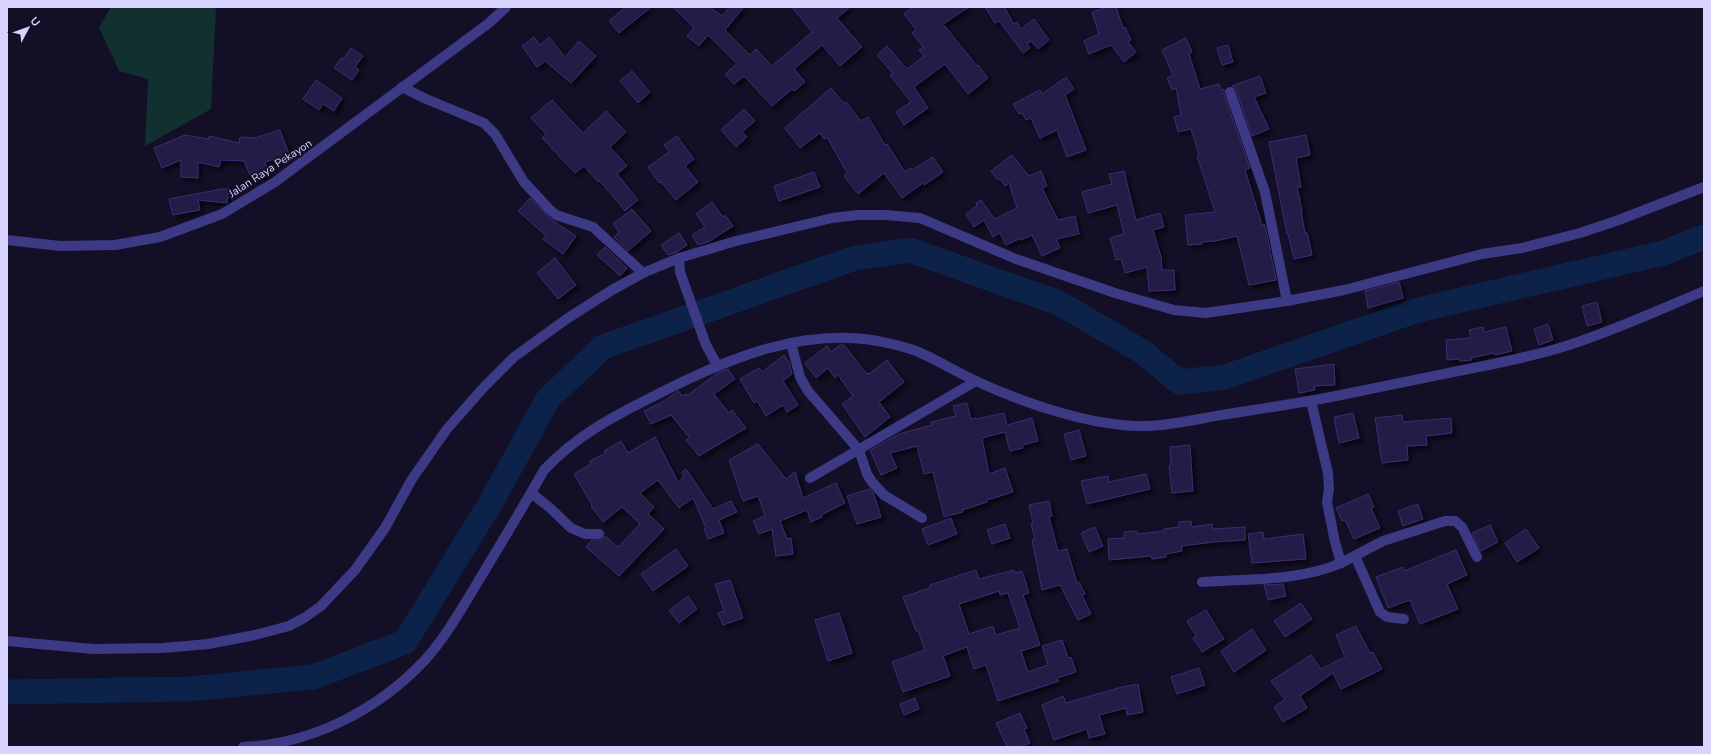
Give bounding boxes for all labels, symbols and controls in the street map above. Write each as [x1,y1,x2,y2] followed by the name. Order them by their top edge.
[8,8,48,48] north arrow
[27,14,43,30] text: U
[225,136,315,202] street label: Jalan Raya Pekayon

